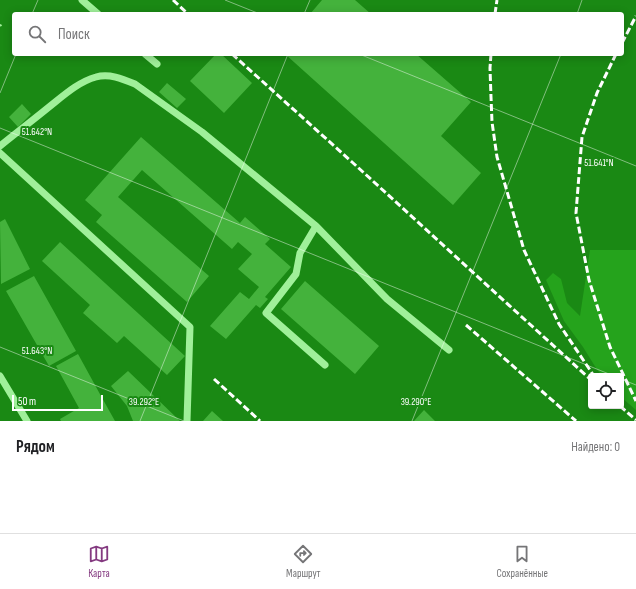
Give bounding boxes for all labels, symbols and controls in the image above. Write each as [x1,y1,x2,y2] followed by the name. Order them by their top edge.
[12,12,624,56] search box
[26,23,48,45] icon: search
[58,25,90,44] text: Поиск
[22,126,52,138] text: 51.642°N
[584,157,614,169] text: 51.641°N
[22,345,52,357] text: 51.643°N
[588,373,624,409] map controls
[588,373,624,409] button: locate
[12,393,103,412] scale bar
[18,395,36,408] text: 50 m
[129,396,159,408] text: 39.292°E
[401,396,431,408] text: 39.290°E
[16,437,55,457] text: Рядом
[571,439,620,455] text: Найдено: 0
[88,543,110,580] tab: Карта
[286,543,321,580] tab: Маршрут
[497,543,548,580] tab: Сохранённые

